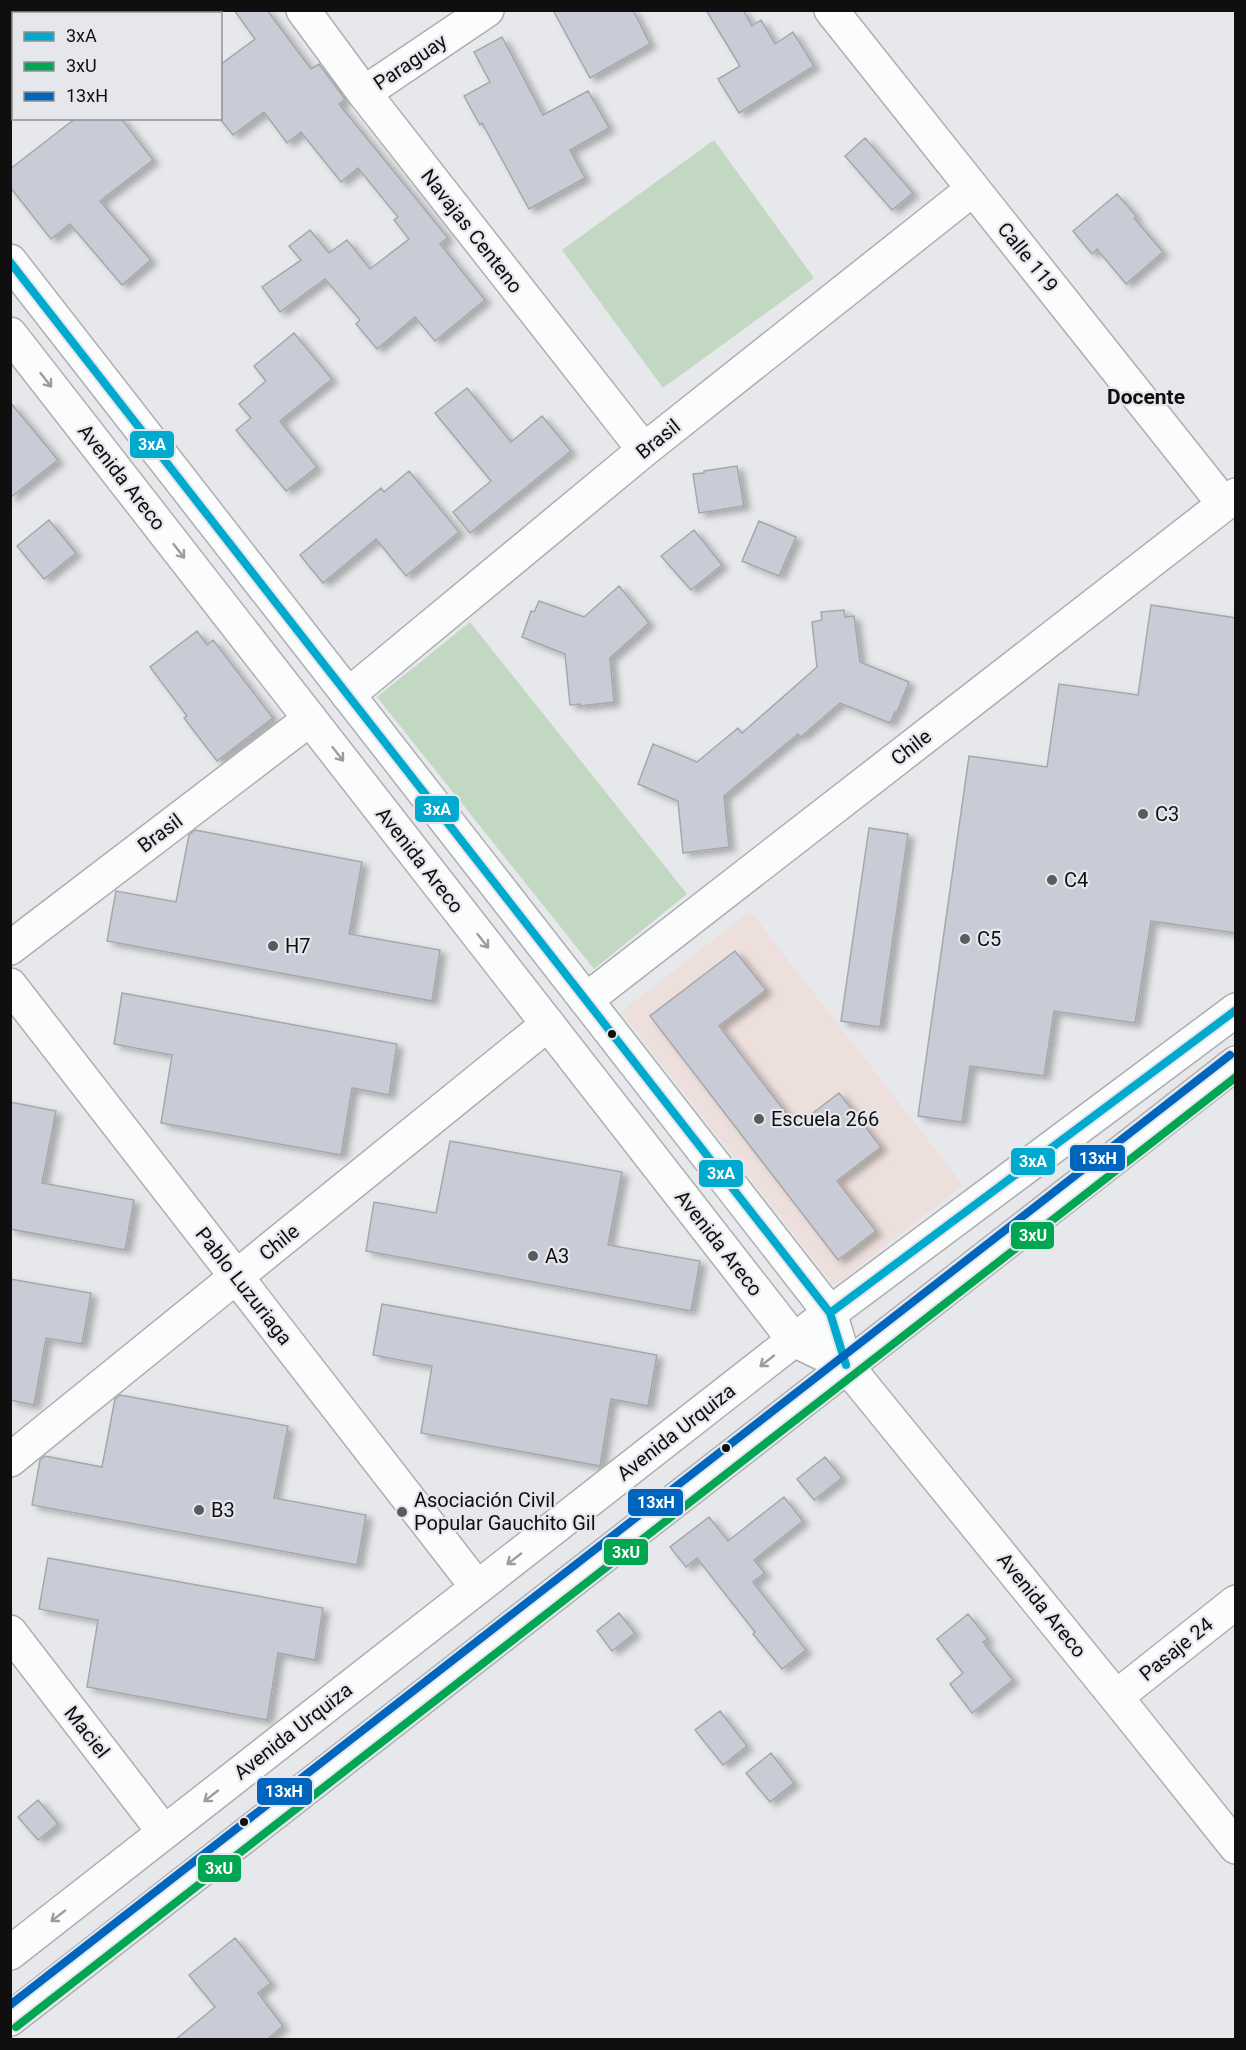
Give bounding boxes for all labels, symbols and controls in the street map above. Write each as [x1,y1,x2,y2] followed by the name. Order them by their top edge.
[12,12,222,120] legend
[66,25,97,46] text: 3xA
[369,29,452,95] street label: Paraguay
[66,55,97,76] text: 3xU
[66,85,108,106] text: 13xH
[416,164,528,298] street label: Navajas Centeno
[993,217,1063,297] street label: Calle 119
[40,372,53,388] one-way arrow
[1107,385,1185,409] district label: Docente
[631,414,685,464] street label: Brasil
[73,419,171,535] street label: Avenida Areco
[129,430,175,459] line badge: 3xA
[138,435,166,454] text: 3xA
[173,542,186,558] one-way arrow
[886,724,936,770] street label: Chile
[332,746,345,762] one-way arrow
[414,795,460,823] line badge: 3xA
[423,800,451,819] text: 3xA
[371,802,469,918] street label: Avenida Areco
[1155,802,1179,826] place label: C3
[1136,807,1150,821] marker: C3
[133,808,187,858] street label: Brasil
[1064,868,1088,892] place label: C4
[1045,873,1059,887] marker: C4
[977,927,1001,951] place label: C5
[958,932,972,946] marker: C5
[477,933,490,949] one-way arrow
[285,934,311,958] place label: H7
[266,939,280,953] marker: H7
[606,1028,618,1040] unlabelled marker
[771,1107,879,1131] place label: Escuela 266
[752,1112,766,1126] marker: Escuela 266
[1069,1144,1126,1172] line badge: 13xH
[1010,1147,1056,1176] line badge: 3xA
[1079,1149,1117,1168] text: 13xH
[1019,1152,1047,1171] text: 3xA
[698,1159,744,1188] line badge: 3xA
[707,1164,735,1183] text: 3xA
[670,1185,768,1301] street label: Avenida Areco
[254,1219,304,1265] street label: Chile
[1010,1221,1055,1250] line badge: 3xU
[191,1222,297,1350] street label: Pablo Luzuriaga
[1019,1226,1047,1245] text: 3xU
[545,1244,569,1268] place label: A3
[526,1249,540,1263] marker: A3
[759,1355,775,1368] one-way arrow
[612,1378,740,1486] street label: Avenida Urquiza
[720,1442,732,1454] unlabelled marker
[414,1488,596,1535] place label: Asociación Civil Popular Gauchito Gil
[627,1488,684,1517] line badge: 13xH
[637,1493,675,1512] text: 13xH
[211,1498,235,1522] place label: B3
[192,1503,206,1517] marker: B3
[395,1505,409,1519] marker: Asociación Civil Popular Gauchito Gil
[603,1538,649,1566] line badge: 3xU
[612,1543,640,1562] text: 3xU
[992,1548,1092,1662] street label: Avenida Areco
[506,1552,522,1565] one-way arrow
[1134,1612,1218,1686] street label: Pasaje 24
[229,1677,357,1785] street label: Avenida Urquiza
[59,1701,115,1763] street label: Maciel
[256,1777,313,1806] line badge: 13xH
[265,1782,303,1801] text: 13xH
[204,1789,220,1802] one-way arrow
[238,1816,250,1828] unlabelled marker
[197,1854,242,1883] line badge: 3xU
[205,1859,233,1878] text: 3xU
[50,1909,66,1922] one-way arrow

